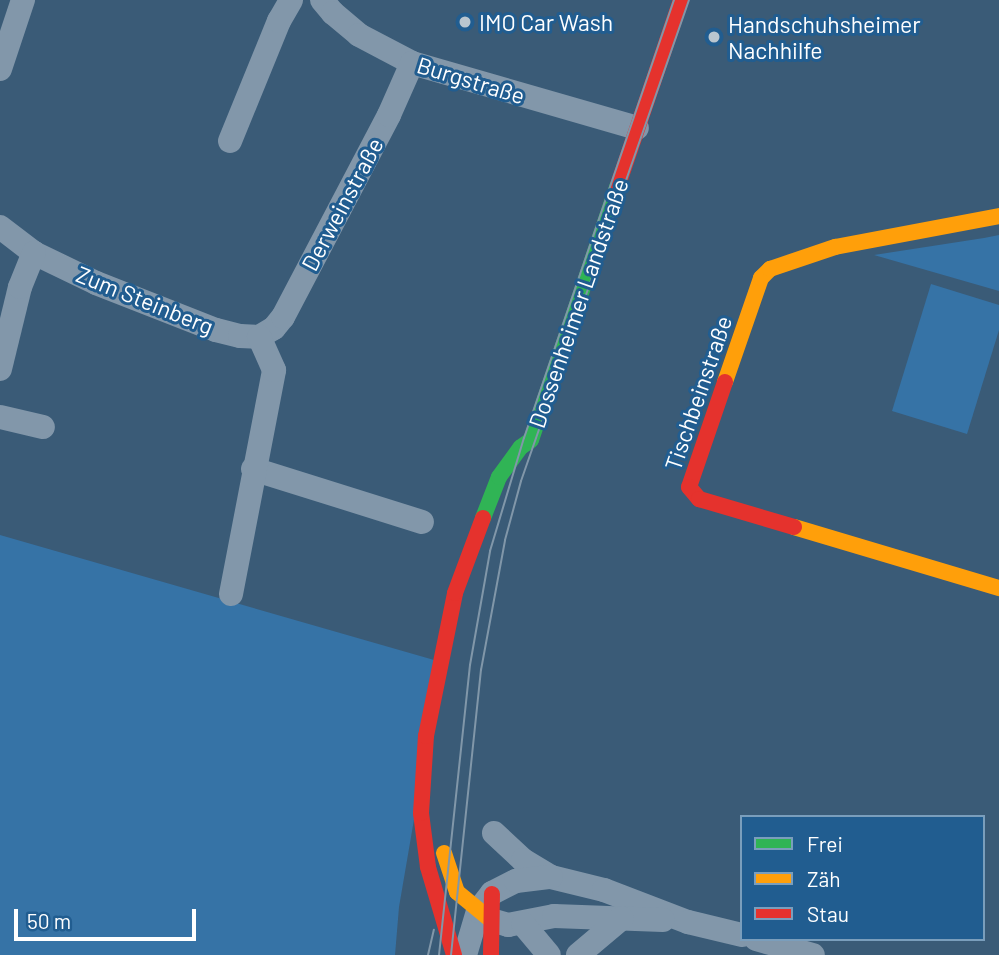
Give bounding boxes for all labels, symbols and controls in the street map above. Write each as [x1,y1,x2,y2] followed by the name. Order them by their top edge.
[479,8,613,36] place label: IMO Car Wash
[728,10,921,64] place label: Handschuhsheimer Nachhilfe
[457,14,473,30] marker: IMO Car Wash
[706,29,722,45] marker: Handschuhsheimer Nachhilfe
[414,51,528,109] street label: Burgstraße
[295,133,389,275] street label: Derweinstraße
[522,175,634,431] street label: Dossenheimer Landstraße
[72,260,218,340] street label: Zum Steinberg
[659,312,737,474] street label: Tischbeinstraße
[740,815,985,941] legend
[807,831,843,856] text: Frei
[807,866,841,891] text: Zäh
[18,895,200,939] scale bar
[807,901,849,926] text: Stau
[27,908,71,933] text: 50 m

